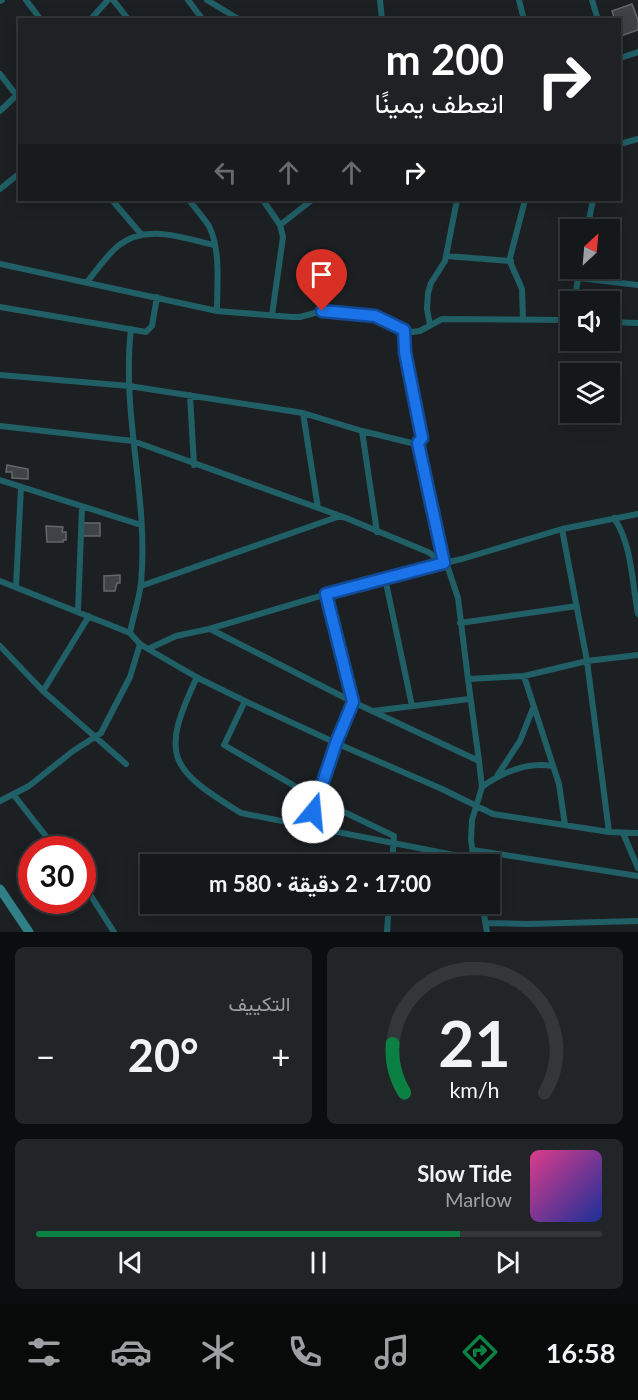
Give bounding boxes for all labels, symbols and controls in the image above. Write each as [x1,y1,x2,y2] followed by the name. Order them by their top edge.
[386,34,504,84] text: 200 m
[525,42,603,120] icon: right
[375,86,504,119] text: انعطف يمينًا
[209,156,242,189] icon: left
[272,156,305,189] icon: ahead
[335,156,368,189] icon: ahead
[398,156,431,189] icon: right
[560,219,620,279] north arrow
[560,219,620,423] map controls
[296,249,347,311] pin
[305,258,338,291] icon: arrive
[560,291,620,351] button: sound
[560,363,620,423] button: layers
[281,780,345,844] position arrow
[18,836,96,914] speed limit sign: 30
[209,870,431,897] text: 17:00 · 2 دقيقة · 580 m
[228,991,291,1015] text: التكييف
[439,1005,511,1080] text: 21
[128,1028,199,1082] text: 20°
[36,1036,55,1076] text: −
[271,1036,291,1076] text: +
[450,1077,500,1103] text: km/h
[417,1160,512,1187] text: Slow Tide
[445,1187,512,1211] text: Marlow
[114,1246,147,1279] icon: previous
[302,1246,335,1279] icon: pause
[491,1246,524,1279] icon: next
[23,1331,65,1373] icon: filters
[110,1331,152,1373] icon: car
[197,1331,239,1373] icon: climate
[284,1331,326,1373] icon: phone
[371,1331,413,1373] icon: music
[459,1331,501,1373] icon: directions
[546,1336,615,1369] text: 16:58

